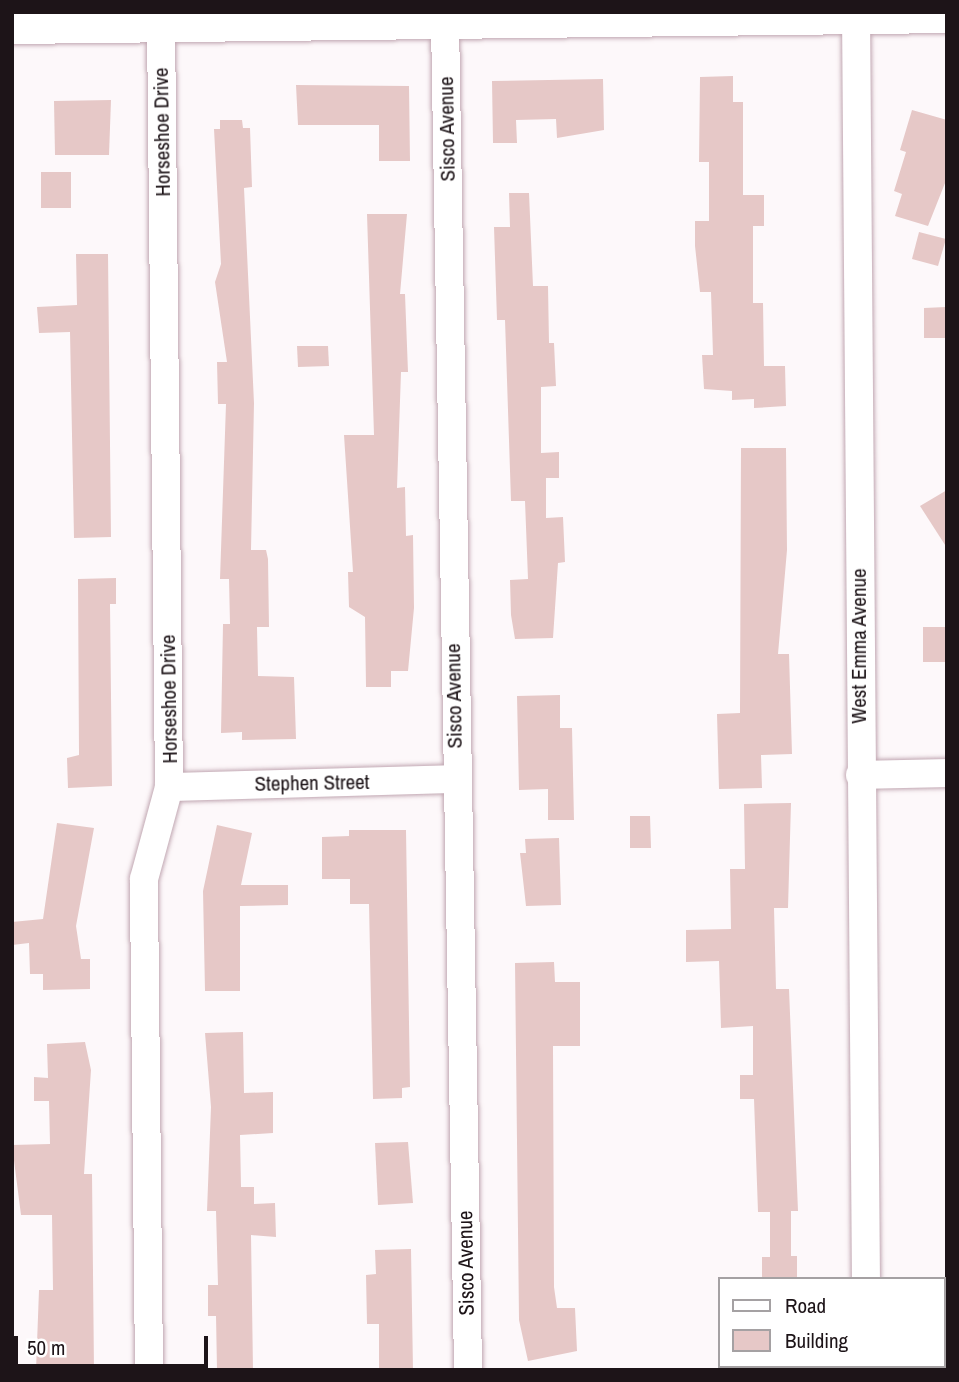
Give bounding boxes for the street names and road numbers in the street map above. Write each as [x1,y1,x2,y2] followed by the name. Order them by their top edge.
[148,67,176,197] street label: Horseshoe Drive
[433,76,461,182] street label: Sisco Avenue
[846,568,872,724] street label: West Emma Avenue
[155,634,183,764] street label: Horseshoe Drive
[440,643,468,749] street label: Sisco Avenue
[254,769,370,797] street label: Stephen Street
[452,1210,480,1316] street label: Sisco Avenue

